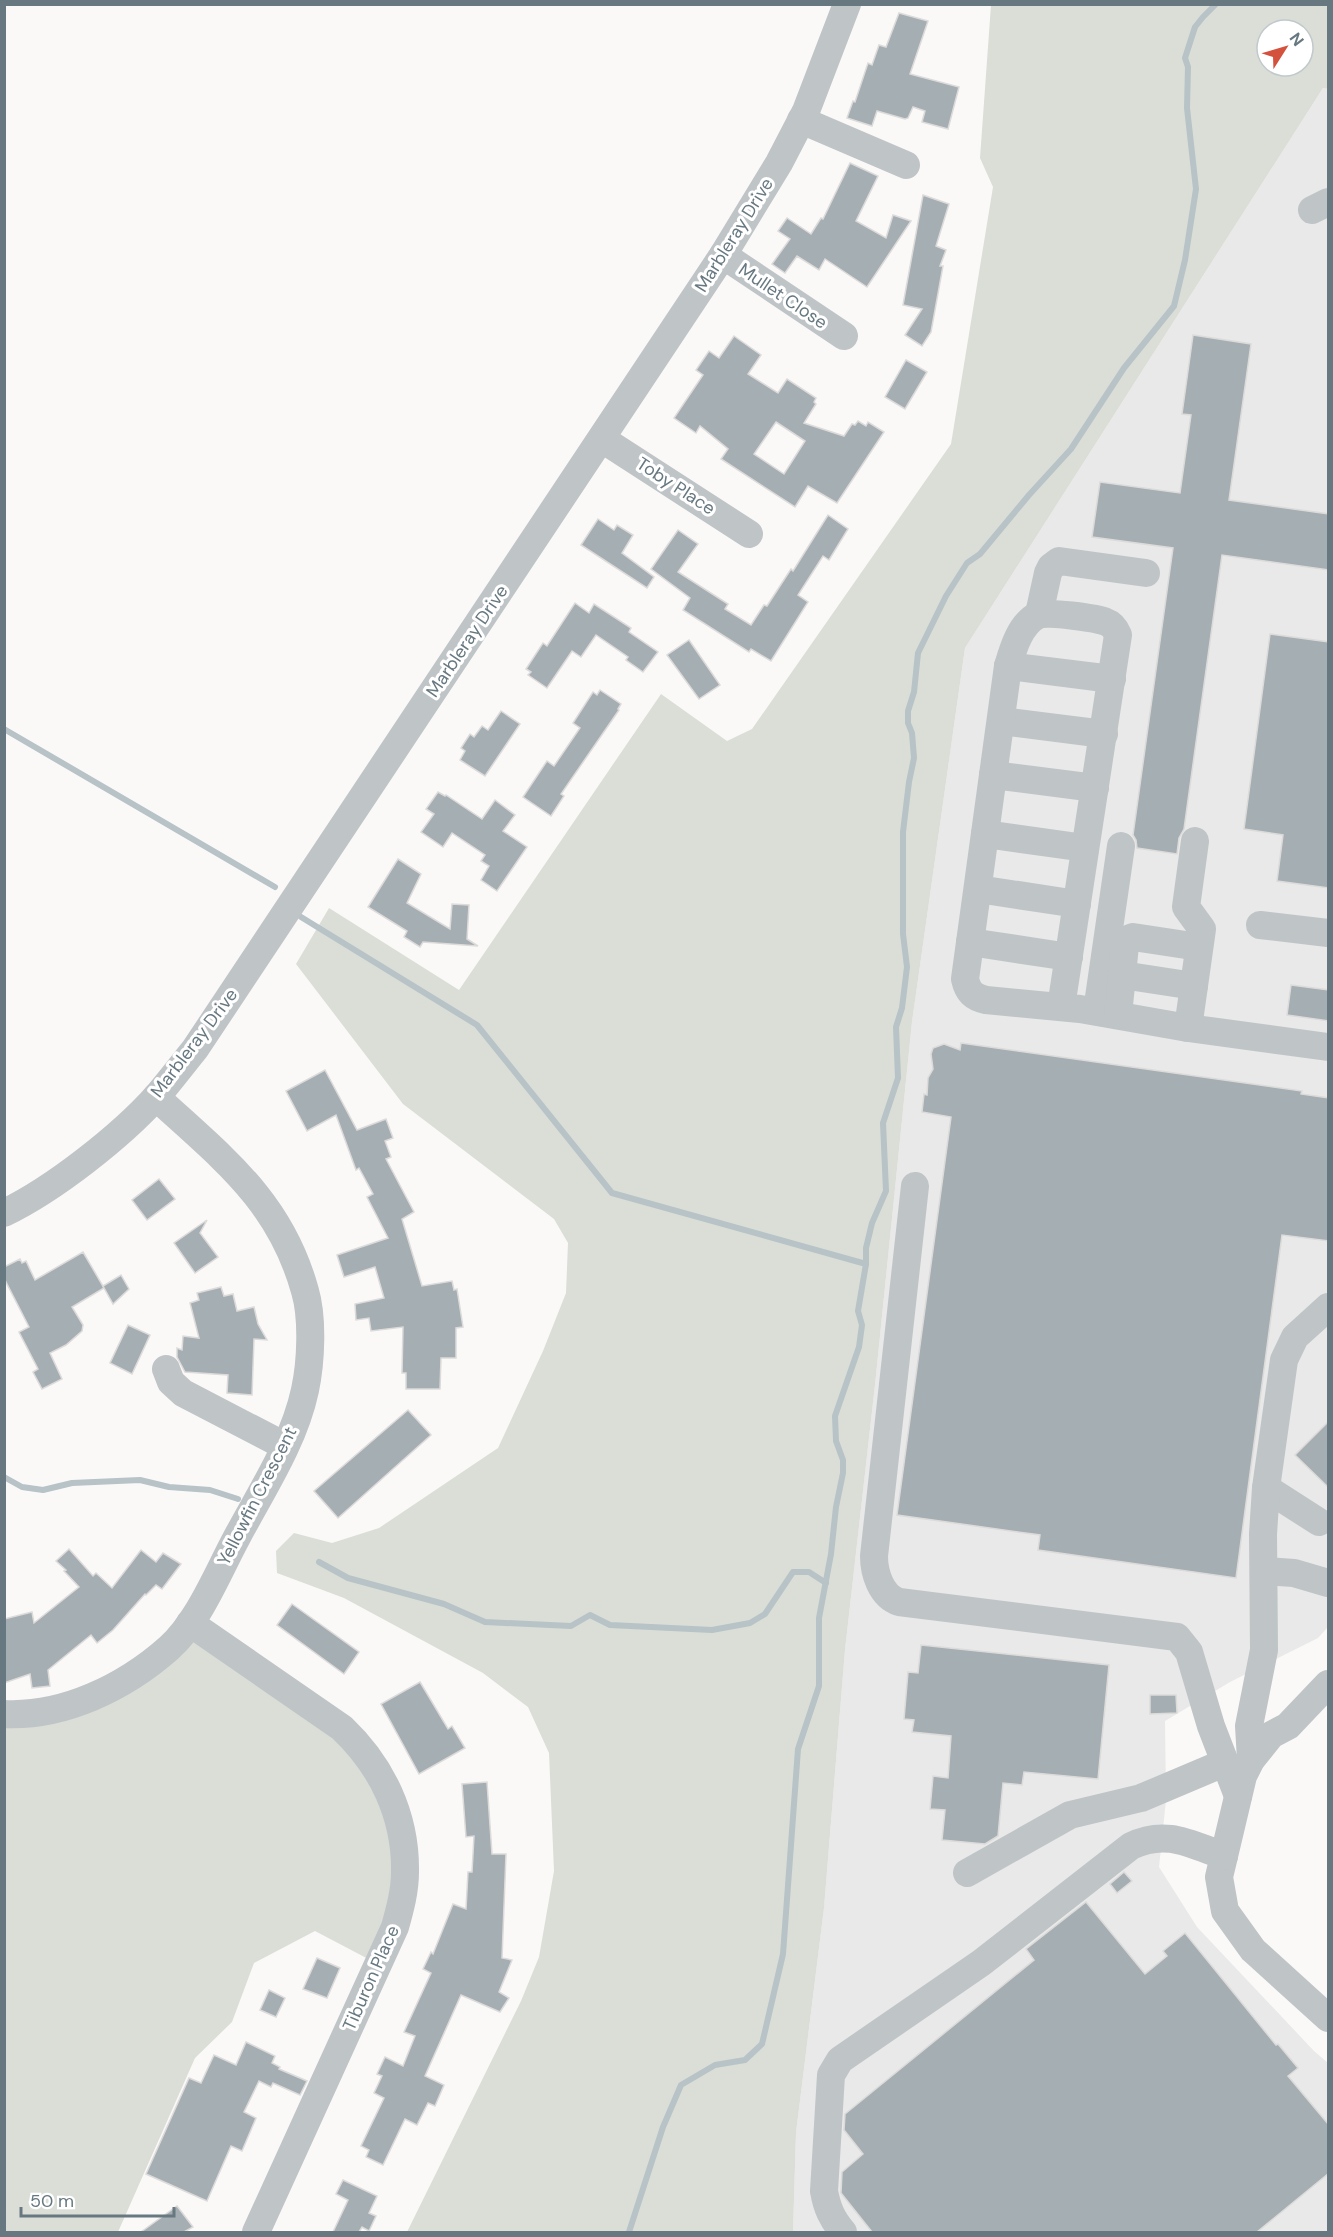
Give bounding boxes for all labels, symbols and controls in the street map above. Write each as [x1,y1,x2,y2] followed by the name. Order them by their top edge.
[1255,18,1315,78] north arrow
[1285,28,1308,50] text: N
[689,173,779,297] street label: Marbleray Drive
[734,258,832,334] street label: Mullet Close
[632,452,720,520] street label: Toby Place
[421,580,513,702] street label: Marbleray Drive
[145,984,243,1102] street label: Marbleray Drive
[212,1422,302,1570] street label: Yellowfin Crescent
[337,1922,405,2034] street label: Tiburon Place
[21,2180,174,2218] scale bar
[30,2189,74,2213] text: 50 m

